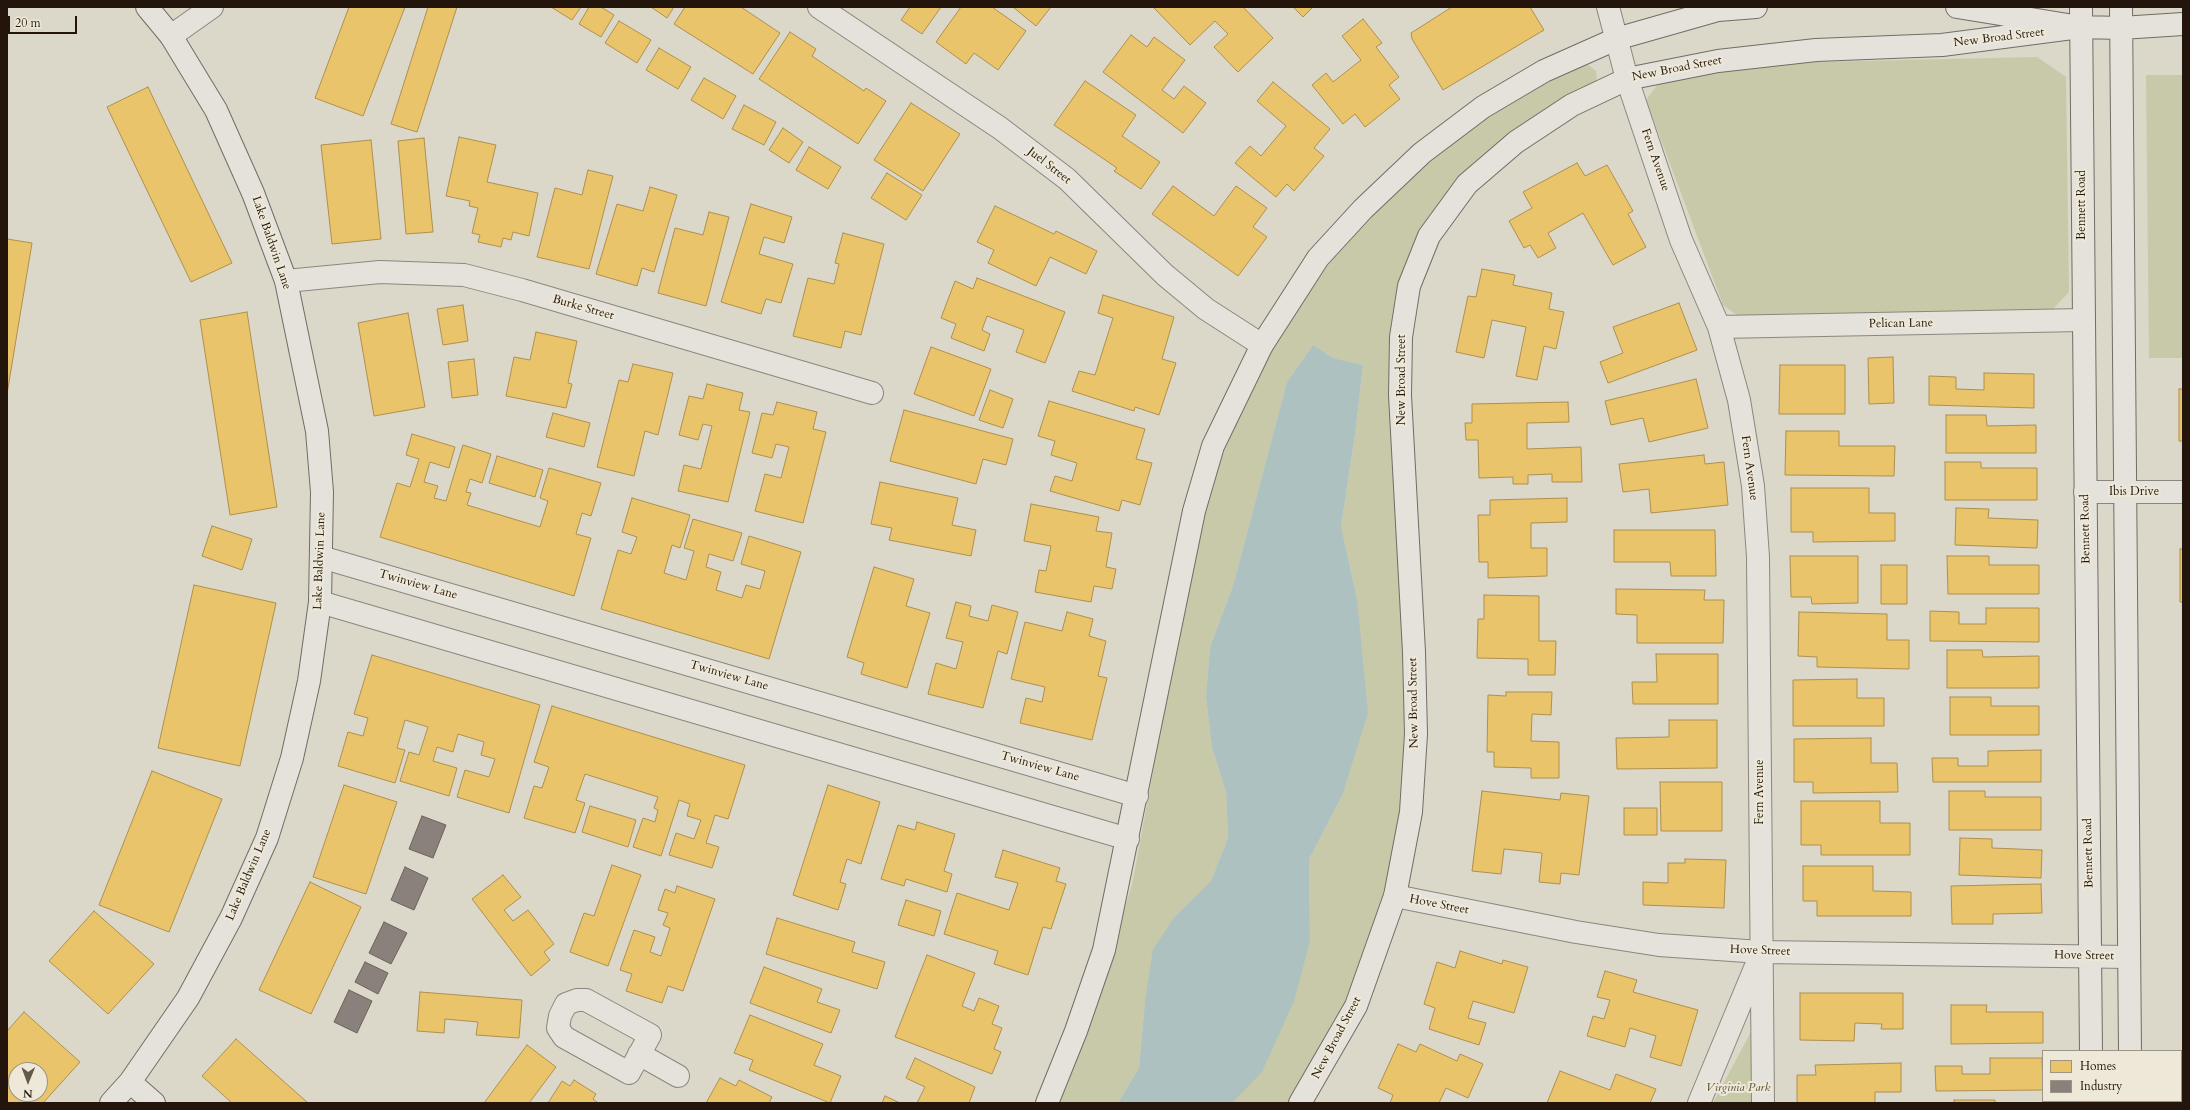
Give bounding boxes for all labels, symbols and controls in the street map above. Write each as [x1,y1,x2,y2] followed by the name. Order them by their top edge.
[10,8,79,34] scale bar
[15,15,41,31] text: 20 m
[1953,25,2045,51] street label: New Broad Street
[1631,53,1723,85] street label: New Broad Street
[1638,127,1672,193] street label: Fern Avenue
[1024,145,1074,187] street label: Juel Street
[2075,170,2089,240] street label: Bennett Road
[248,194,294,292] street label: Lake Baldwin Lane
[551,292,615,324] street label: Burke Street
[1869,316,1933,332] street label: Pelican Lane
[1395,334,1409,426] street label: New Broad Street
[1737,435,1761,501] street label: Fern Avenue
[2109,485,2159,499] street label: Ibis Drive
[2078,494,2094,564] street label: Bennett Road
[311,512,329,610] street label: Lake Baldwin Lane
[377,567,459,603] street label: Twinview Lane
[1406,657,1422,749] street label: New Broad Street
[688,658,770,694] street label: Twinview Lane
[999,749,1081,785] street label: Twinview Lane
[1753,759,1767,825] street label: Fern Avenue
[2081,818,2097,888] street label: Bennett Road
[223,827,275,923] street label: Lake Baldwin Lane
[1408,892,1470,918] street label: Hove Street
[1730,943,1790,959] street label: Hove Street
[2054,948,2114,964] street label: Hove Street
[1309,994,1365,1082] street label: New Broad Street
[2042,1050,2182,1102] legend
[2080,1058,2116,1074] text: Homes
[8,1062,48,1102] north arrow
[2080,1078,2122,1094] text: Industry
[1706,1081,1770,1095] park label: Virginia Park
[23,1086,33,1101] text: N

